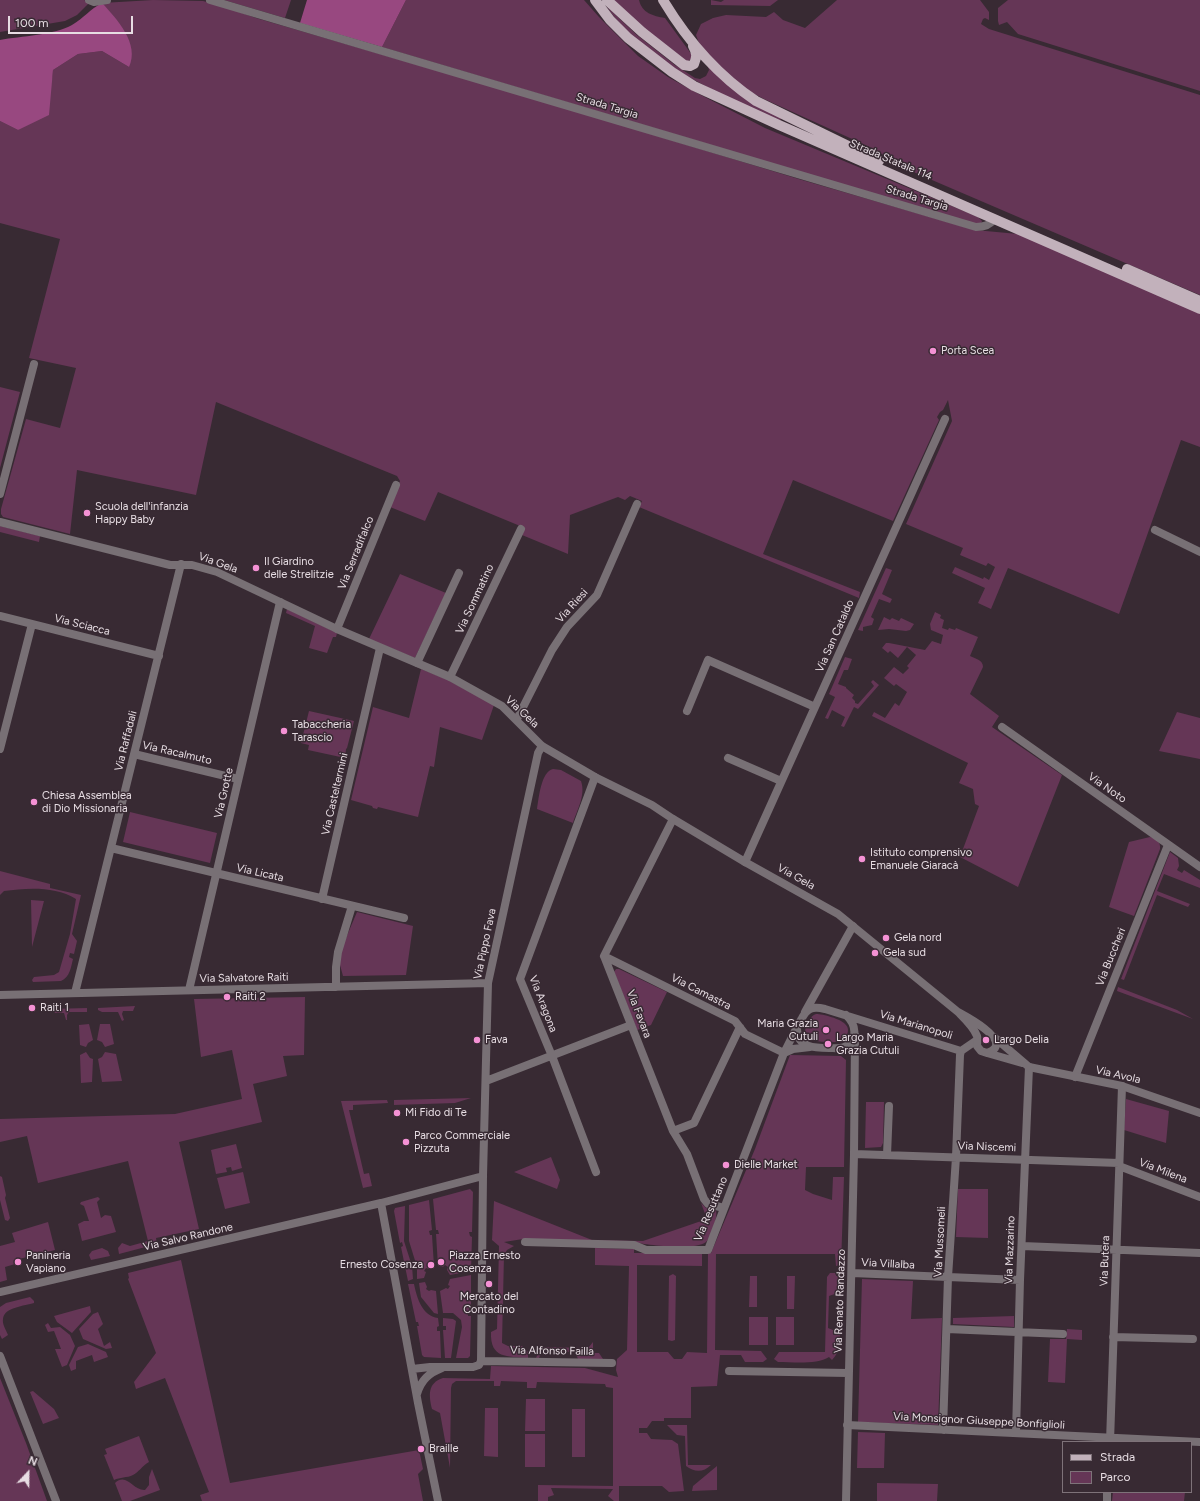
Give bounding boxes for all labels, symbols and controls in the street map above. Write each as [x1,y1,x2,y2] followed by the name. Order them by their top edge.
[10,8,135,34] scale bar
[15,16,49,30] text: 100 m
[574,90,640,122] street label: Strada Targia
[848,137,934,183] street label: Strada Statale 114
[884,182,950,214] street label: Strada Targia
[941,344,994,358] place label: Porta Scea
[928,346,938,356] marker: Porta Scea
[95,500,188,526] place label: Scuola dell'infanzia Happy Baby
[82,508,92,518] marker: Scuola dell'infanzia Happy Baby
[335,515,377,591] street label: Via Serradifalco
[197,550,239,576] street label: Via Gela
[264,555,334,581] place label: Il Giardino delle Strelitzie
[453,562,497,636] street label: Via Sommatino
[251,563,261,573] marker: Il Giardino delle Strelitzie
[553,586,591,626] street label: Via Riesi
[813,598,857,674] street label: Via San Cataldo
[53,612,111,638] street label: Via Sciacca
[503,693,541,731] street label: Via Gela
[112,709,140,773] street label: Via Raffadali
[292,718,351,744] place label: Tabaccheria Tarascio
[279,726,289,736] marker: Tabaccheria Tarascio
[141,739,213,767] street label: Via Racalmuto
[319,752,351,836] street label: Via Casteltermini
[212,767,236,819] street label: Via Grotte
[1085,770,1129,806] street label: Via Noto
[42,789,132,815] place label: Chiesa Assemblea di Dio Missionaria
[29,797,39,807] marker: Chiesa Assemblea di Dio Missionaria
[870,846,972,872] place label: Istituto comprensivo Emanuele Giaracà
[857,854,867,864] marker: Istituto comprensivo Emanuele Giaracà
[235,861,285,885] street label: Via Licata
[775,861,817,893] street label: Via Gela
[471,907,499,981] street label: Via Pippo Fava
[1093,926,1129,988] street label: Via Buccheri
[894,931,942,945] place label: Gela nord
[881,933,891,943] marker: Gela nord
[883,946,926,960] place label: Gela sud
[870,948,880,958] marker: Gela sud
[199,971,289,985] street label: Via Salvatore Raiti
[669,971,733,1013] street label: Via Camastra
[526,974,560,1034] street label: Via Aragona
[624,988,654,1040] street label: Via Favara
[235,990,266,1004] place label: Raiti 2
[222,992,232,1002] marker: Raiti 2
[40,1001,69,1015] place label: Raiti 1
[27,1003,37,1013] marker: Raiti 1
[878,1008,954,1042] street label: Via Marianopoli
[757,1017,818,1043] place label: Maria Grazia Cutuli
[821,1025,831,1035] marker: Maria Grazia Cutuli
[836,1031,899,1057] place label: Largo Maria Grazia Cutuli
[485,1033,508,1047] place label: Fava
[994,1033,1049,1047] place label: Largo Delia
[472,1035,482,1045] marker: Fava
[981,1035,991,1045] marker: Largo Delia
[823,1039,833,1049] marker: Largo Maria Grazia Cutuli
[1094,1063,1142,1087] street label: Via Avola
[405,1106,467,1120] place label: Mi Fido di Te
[392,1108,402,1118] marker: Mi Fido di Te
[414,1129,510,1155] place label: Parco Commerciale Pizzuta
[401,1137,411,1147] marker: Parco Commerciale Pizzuta
[958,1139,1016,1155] street label: Via Niscemi
[1137,1156,1189,1186] street label: Via Milena
[734,1158,798,1172] place label: Dielle Market
[721,1160,731,1170] marker: Dielle Market
[691,1175,731,1243] street label: Via Resuttano
[932,1206,948,1278] street label: Via Mussomeli
[1002,1215,1018,1285] street label: Via Mazzarino
[142,1220,234,1254] street label: Via Salvo Randone
[1098,1235,1112,1287] street label: Via Butera
[26,1249,71,1275] place label: Panineria Vapiano
[449,1249,521,1275] place label: Piazza Ernesto Cosenza
[832,1249,848,1353] street label: Via Renato Randazzo
[861,1256,915,1272] street label: Via Villalba
[13,1257,23,1267] marker: Panineria Vapiano
[436,1257,446,1267] marker: Piazza Ernesto Cosenza
[340,1258,423,1272] place label: Ernesto Cosenza
[426,1260,436,1270] marker: Ernesto Cosenza
[484,1279,494,1289] marker: Mercato del Contadino
[460,1290,518,1316] place label: Mercato del Contadino
[510,1344,594,1358] street label: Via Alfonso Failla
[893,1410,1065,1432] street label: Via Monsignor Giuseppe Bonfiglioli
[1062,1441,1192,1493] legend
[429,1442,458,1456] place label: Braille
[416,1444,426,1454] marker: Braille
[1100,1450,1135,1464] text: Strada
[8,1453,48,1493] north arrow
[26,1454,39,1469] text: N
[1100,1470,1130,1484] text: Parco

